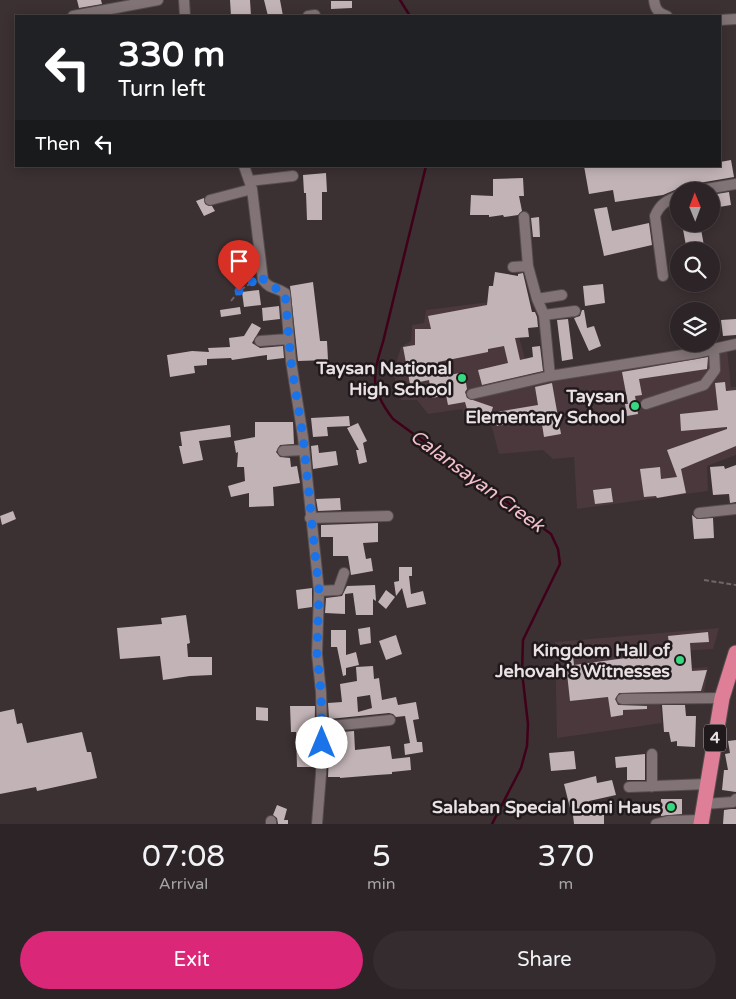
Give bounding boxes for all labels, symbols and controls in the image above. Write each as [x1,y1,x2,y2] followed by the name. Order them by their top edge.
[118,34,225,76] text: 330 m
[35,35,100,100] icon: left
[118,76,206,102] text: Turn left
[90,130,118,158] icon: left
[35,133,80,155] text: Then
[670,182,720,232] north arrow
[670,182,720,352] map controls
[218,240,260,291] pin
[670,242,720,292] button: search
[225,247,253,275] icon: arrive
[670,302,720,352] button: layers
[315,357,452,400] place label: Taysan National High School
[456,372,468,384] marker: Taysan National High School
[465,385,625,428] place label: Taysan Elementary School
[629,400,641,412] marker: Taysan Elementary School
[406,425,549,538] water label: Calansayan Creek
[494,639,671,682] place label: Kingdom Hall of Jehovah's Witnesses
[674,654,686,666] marker: Kingdom Hall of Jehovah's Witnesses
[295,716,347,768] position arrow
[704,724,726,751] road number: 4
[432,796,661,818] place label: Salaban Special Lomi Haus
[665,801,677,813] marker: Salaban Special Lomi Haus
[142,838,225,875] text: 07:08
[372,838,391,875] text: 5
[538,838,594,875] text: 370
[159,874,208,894] text: Arrival
[367,874,396,894] text: min
[558,874,573,894] text: m
[20,931,363,989] button: Exit
[373,931,716,989] button: Share

